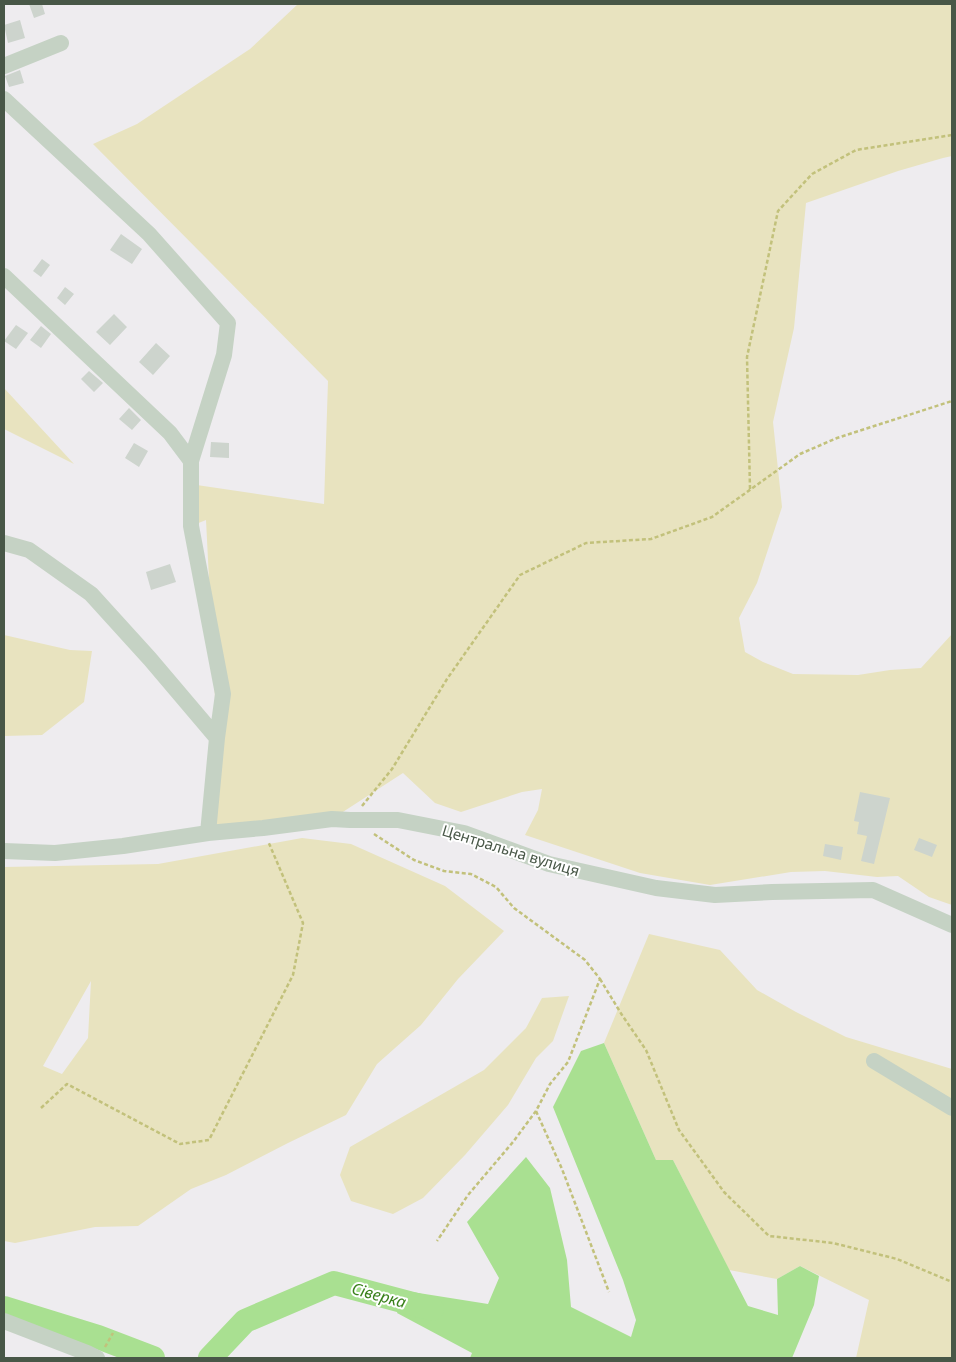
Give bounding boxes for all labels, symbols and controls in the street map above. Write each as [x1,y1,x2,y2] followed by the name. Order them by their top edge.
[440,820,582,880] street label: Центральна вулиця
[349,1277,409,1313] water label: Сіверка

